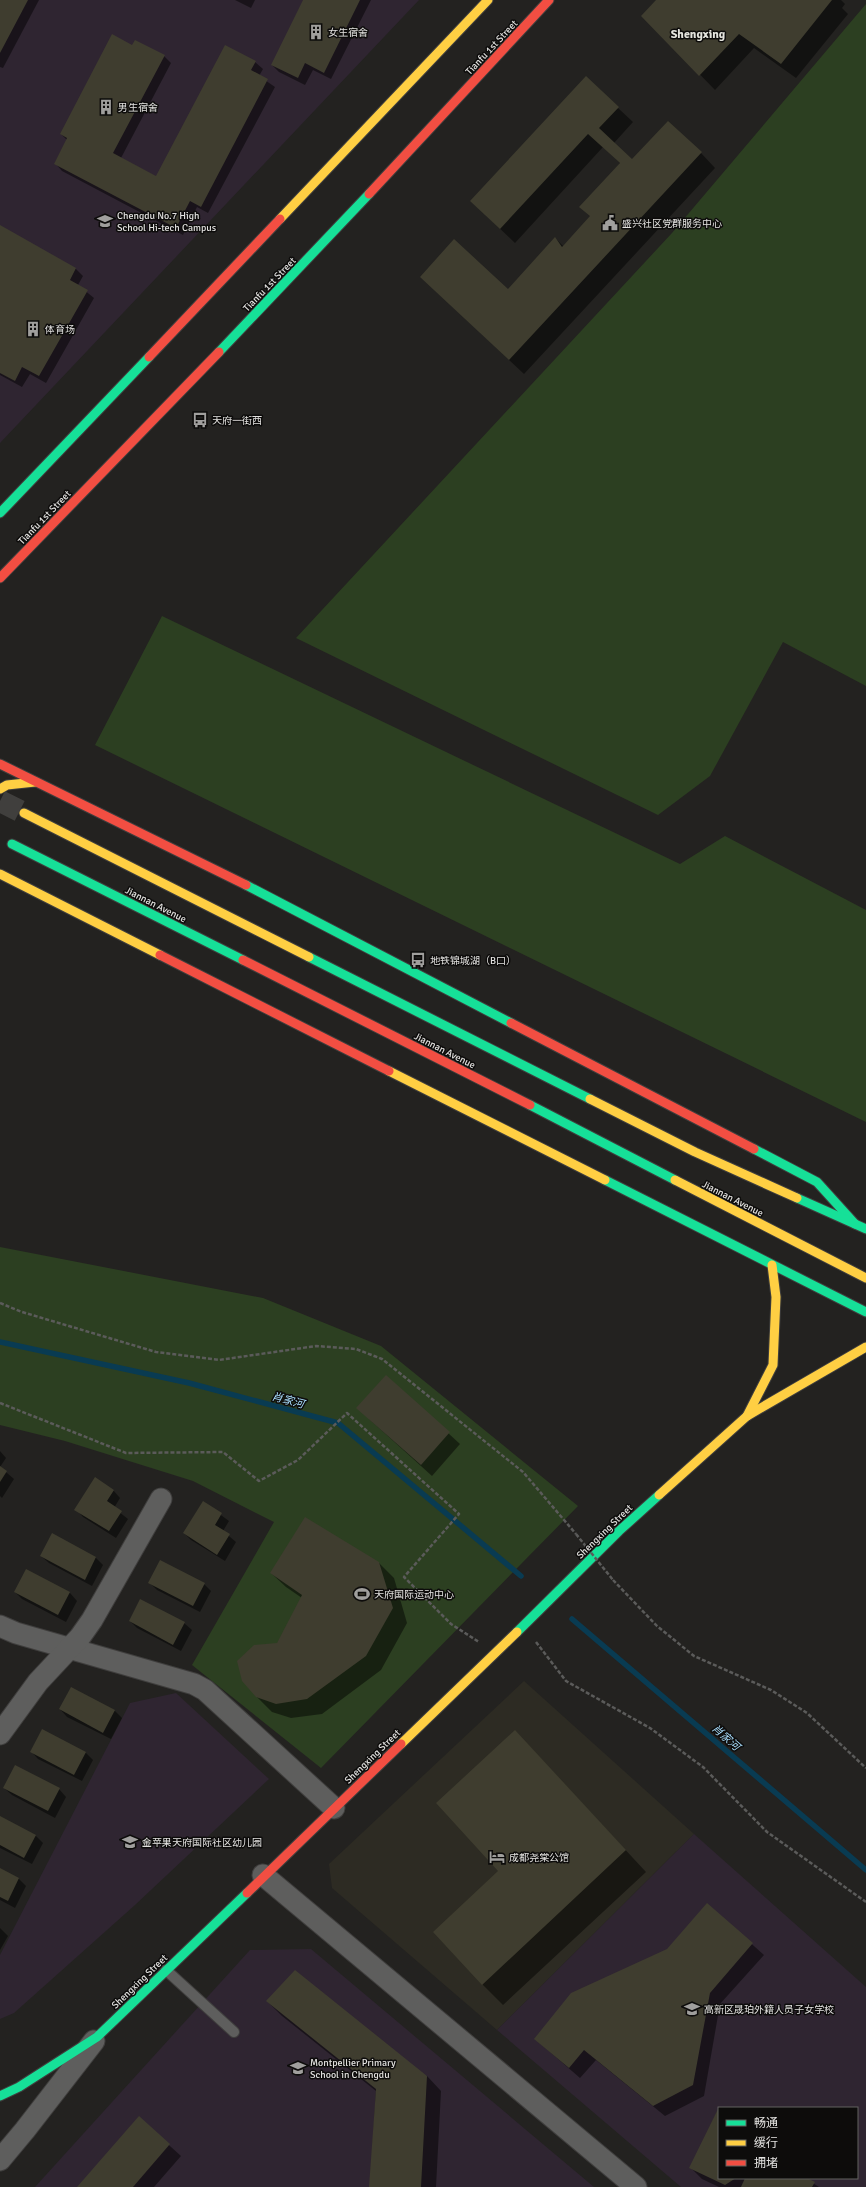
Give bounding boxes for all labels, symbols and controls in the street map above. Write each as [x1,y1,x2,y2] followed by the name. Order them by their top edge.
[463,17,521,78] street label: Tianfu 1st Street
[307,23,325,41] building icon: 女生宿舍
[328,27,368,39] place label: 女生宿舍
[671,27,726,42] district label: Shengxing
[97,98,115,116] building icon: 男生宿舍
[118,102,158,114] place label: 男生宿舍
[117,210,217,234] place label: Chengdu No.7 High School Hi-tech Campus
[96,212,114,230] school or university icon: Chengdu No.7 High School Hi-tech Campus
[601,214,619,232] public building icon: 盛兴社区党群服务中心
[622,218,722,230] place label: 盛兴社区党群服务中心
[241,255,299,314] street label: Tianfu 1st Street
[24,320,42,338] building icon: 体育场
[45,324,75,336] place label: 体育场
[191,411,209,429] bus stop icon: 天府一街西
[212,415,262,427] place label: 天府一街西
[16,488,74,547] street label: Tianfu 1st Street
[123,884,188,925] street label: Jiannan Avenue
[409,951,427,969] bus stop icon: 地铁锦城湖（B口）
[430,955,516,967] place label: 地铁锦城湖（B口）
[412,1030,477,1071] street label: Jiannan Avenue
[700,1178,765,1219] street label: Jiannan Avenue
[270,1390,307,1412] water label: 肖家河
[574,1502,636,1561] street label: Shengxing Street
[353,1585,371,1603] sports icon: 天府国际运动中心
[374,1589,454,1601] place label: 天府国际运动中心
[709,1722,744,1754] water label: 肖家河
[342,1727,404,1786] street label: Shengxing Street
[121,1833,139,1851] school or university icon: 金苹果天府国际社区幼儿园
[142,1837,262,1849] place label: 金苹果天府国际社区幼儿园
[488,1848,506,1866] hotel icon: 成都尧棠公馆
[509,1852,569,1864] place label: 成都尧棠公馆
[109,1952,171,2011] street label: Shengxing Street
[683,2000,701,2018] school or university icon: 高新区晟珀外籍人员子女学校
[704,2004,834,2016] place label: 高新区晟珀外籍人员子女学校
[310,2057,396,2081] place label: Montpellier Primary School in Chengdu
[289,2059,307,2077] school or university icon: Montpellier Primary School in Chengdu
[718,2107,858,2179] legend
[754,2116,778,2131] text: 畅通
[754,2136,778,2151] text: 缓行
[754,2156,778,2171] text: 拥堵

